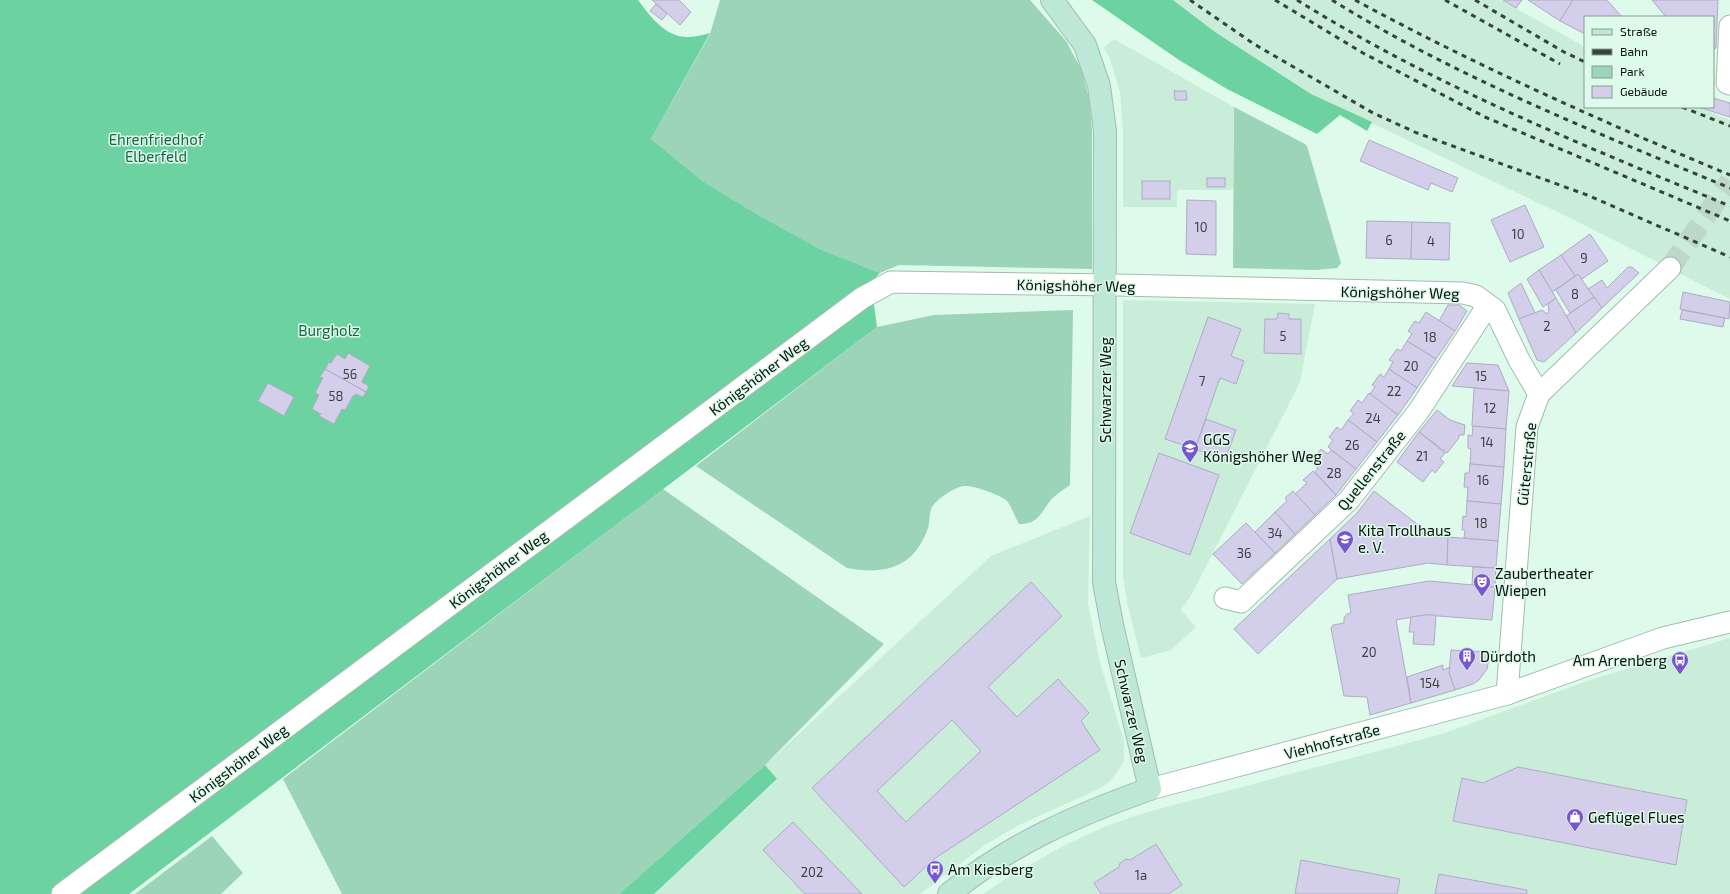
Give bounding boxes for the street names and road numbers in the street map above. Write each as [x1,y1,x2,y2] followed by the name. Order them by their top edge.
[1016,275,1136,295] street label: Königshöher Weg
[1340,282,1460,302] street label: Königshöher Weg
[705,333,811,419] street label: Königshöher Weg
[1096,336,1114,443] street label: Schwarzer Weg
[1513,422,1539,506] street label: Güterstraße
[1333,426,1410,514] street label: Quellenstraße
[445,526,551,612] street label: Königshöher Weg
[1111,657,1153,765] street label: Schwarzer Weg
[185,720,291,806] street label: Königshöher Weg
[1282,720,1382,762] street label: Viehhofstraße

